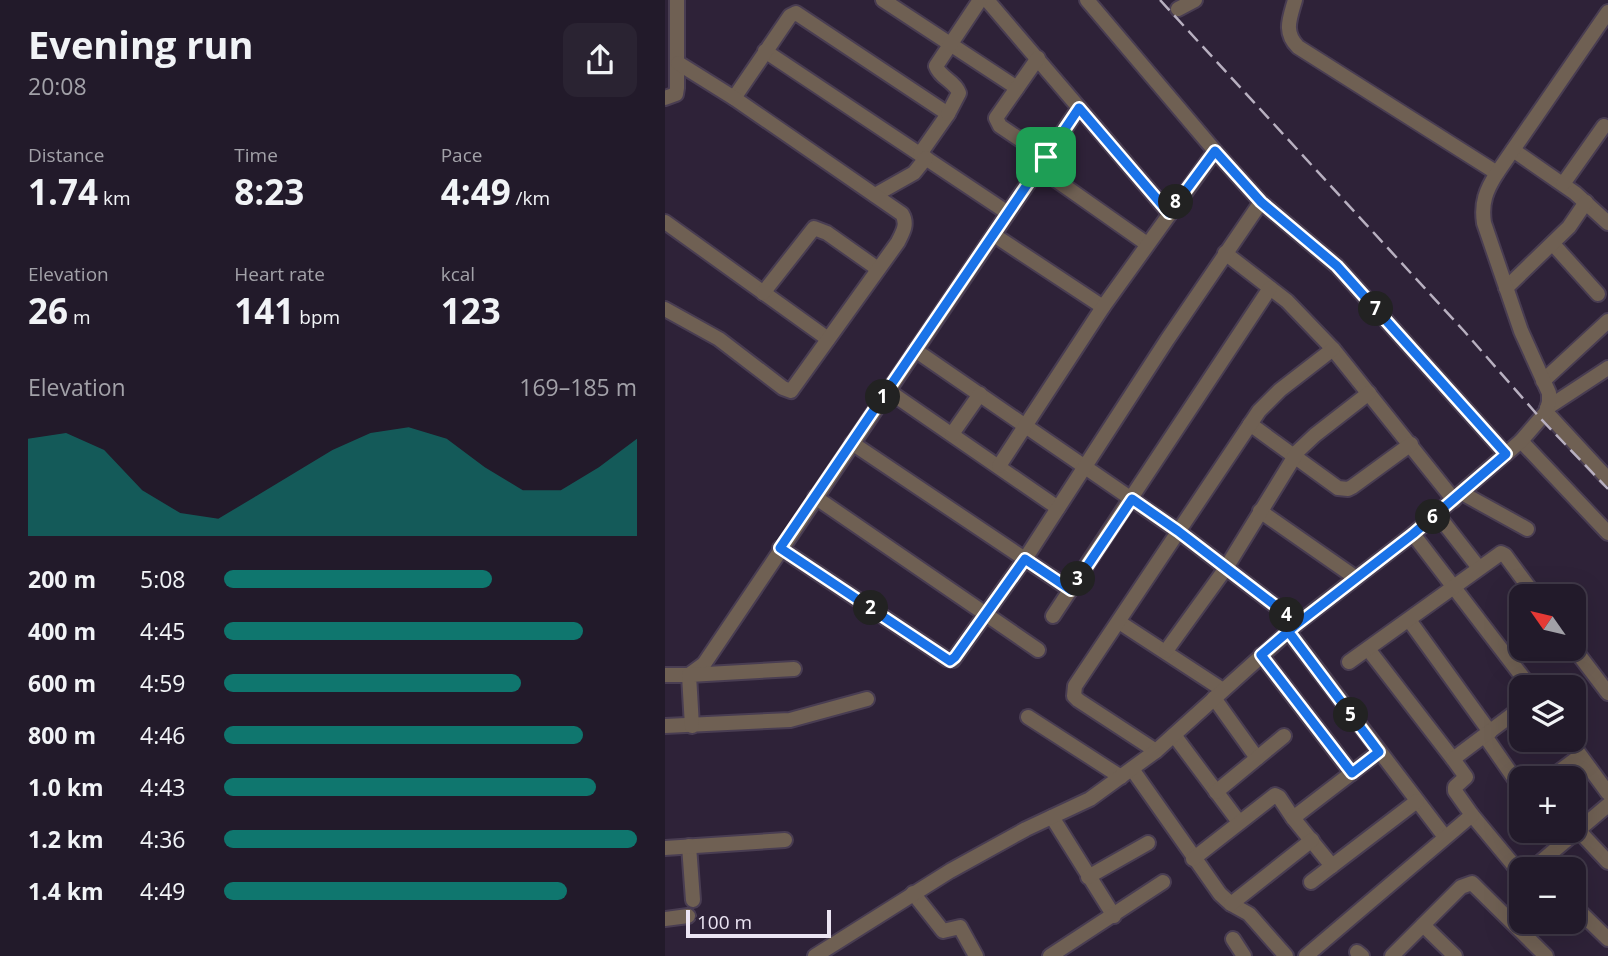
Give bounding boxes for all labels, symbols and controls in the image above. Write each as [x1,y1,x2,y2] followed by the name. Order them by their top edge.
[28,18,253,70] text: Evening run
[563,23,637,97] button: share
[28,70,87,102] text: 20:08
[1016,127,1076,187] pin
[1027,138,1065,176] icon: arrive
[28,142,104,168] text: Distance
[234,142,278,168] text: Time
[441,142,482,168] text: Pace
[28,168,98,215] text: 1.74
[234,168,304,215] text: 8:23
[441,168,511,215] text: 4:49
[1159,184,1193,220] pin: 8
[98,185,131,211] text: km
[511,185,550,211] text: /km
[1170,188,1181,214] text: 8
[28,261,109,287] text: Elevation
[234,261,325,287] text: Heart rate
[441,261,475,287] text: kcal
[28,287,68,334] text: 26
[234,287,294,334] text: 141
[441,287,501,334] text: 123
[1359,292,1393,326] pin: 7
[1370,295,1381,321] text: 7
[68,304,91,330] text: m
[294,304,340,330] text: bpm
[28,371,126,403] text: Elevation
[519,371,637,403] text: 169–185 m
[865,380,900,414] pin: 1
[877,383,888,409] text: 1
[1415,500,1451,534] pin: 6
[1427,503,1438,529] text: 6
[1061,562,1095,596] pin: 3
[28,563,96,595] text: 200 m
[140,563,186,595] text: 5:08
[1072,565,1083,591] text: 3
[1509,584,1585,662] north arrow
[1509,584,1586,934] map controls
[853,590,889,626] pin: 2
[865,594,876,620] text: 2
[1269,598,1305,632] pin: 4
[1281,601,1292,627] text: 4
[28,615,96,647] text: 400 m
[140,615,186,647] text: 4:45
[28,667,96,699] text: 600 m
[140,667,186,699] text: 4:59
[1509,675,1586,752] button: layers
[1333,698,1369,732] pin: 5
[1345,701,1356,727] text: 5
[28,719,96,751] text: 800 m
[140,719,186,751] text: 4:46
[1509,766,1586,843] button: +
[28,771,104,803] text: 1.0 km
[140,771,186,803] text: 4:43
[28,823,104,855] text: 1.2 km
[140,823,186,855] text: 4:36
[1509,857,1586,934] button: −
[28,875,104,907] text: 1.4 km
[140,875,186,907] text: 4:49
[686,907,831,939] scale bar
[697,909,752,935] text: 100 m

